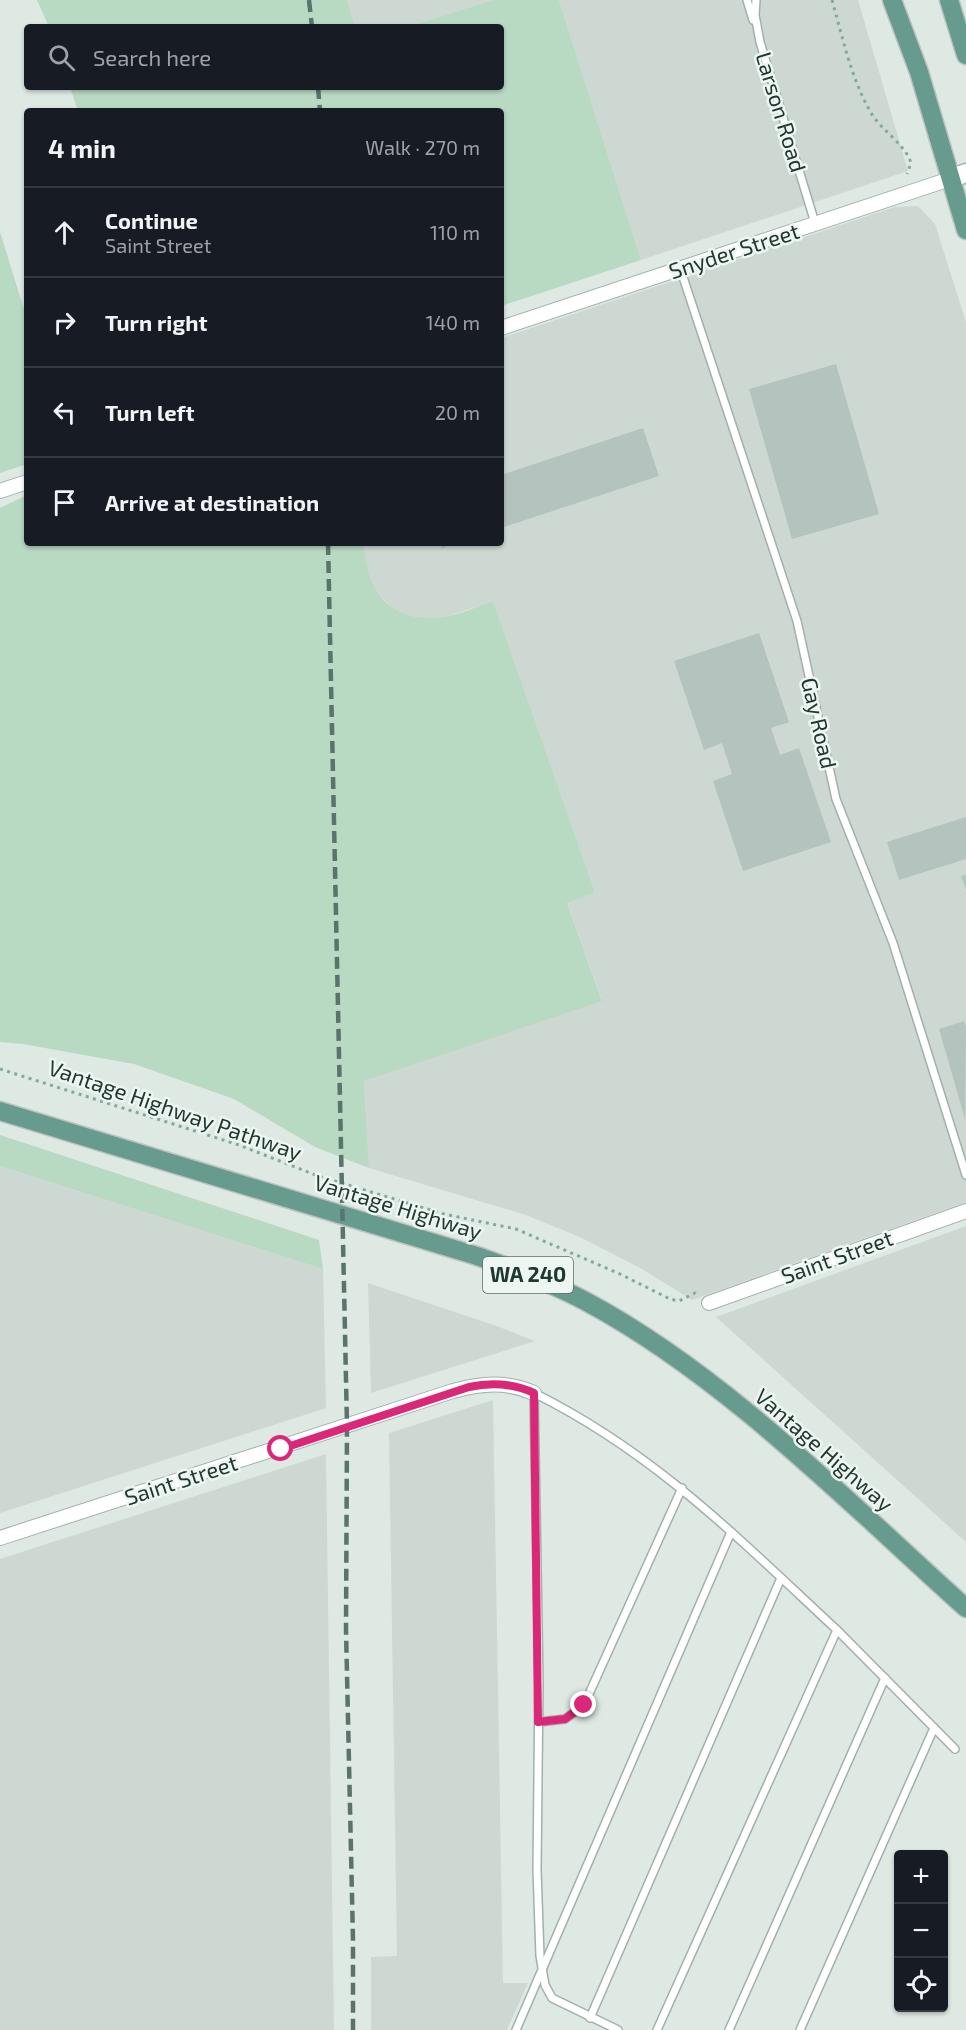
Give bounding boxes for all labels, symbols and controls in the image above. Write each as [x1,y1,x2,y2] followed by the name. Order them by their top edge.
[24,24,504,90] search box
[45,41,78,74] icon: search
[93,44,211,70] text: Search here
[751,48,813,175] street label: Larson Road
[48,132,116,163] text: 4 min
[365,135,480,159] text: Walk · 270 m
[105,207,198,233] text: Continue
[48,216,81,249] icon: ahead
[665,217,802,283] street label: Snyder Street
[430,220,480,244] text: 110 m
[105,233,211,257] text: Saint Street
[48,306,81,339] icon: right
[105,309,207,335] text: Turn right
[426,310,480,334] text: 140 m
[48,396,81,429] icon: left
[105,399,194,425] text: Turn left
[435,400,480,424] text: 20 m
[48,486,81,519] icon: arrive
[105,489,319,515] text: Arrive at destination
[797,675,843,771] street label: Gay Road
[45,1053,306,1165] street label: Vantage Highway Pathway
[311,1168,486,1244] street label: Vantage Highway
[777,1224,896,1288] street label: Saint Street
[483,1257,573,1293] road number: WA 240
[750,1382,899,1516] street label: Vantage Highway
[267,1435,293,1461] route start
[121,1449,240,1510] street label: Saint Street
[570,1691,596,1717] route end
[894,1850,948,2012] map controls
[894,1850,948,1904] button: +
[894,1904,948,1958] button: −
[894,1958,948,2012] button: locate

